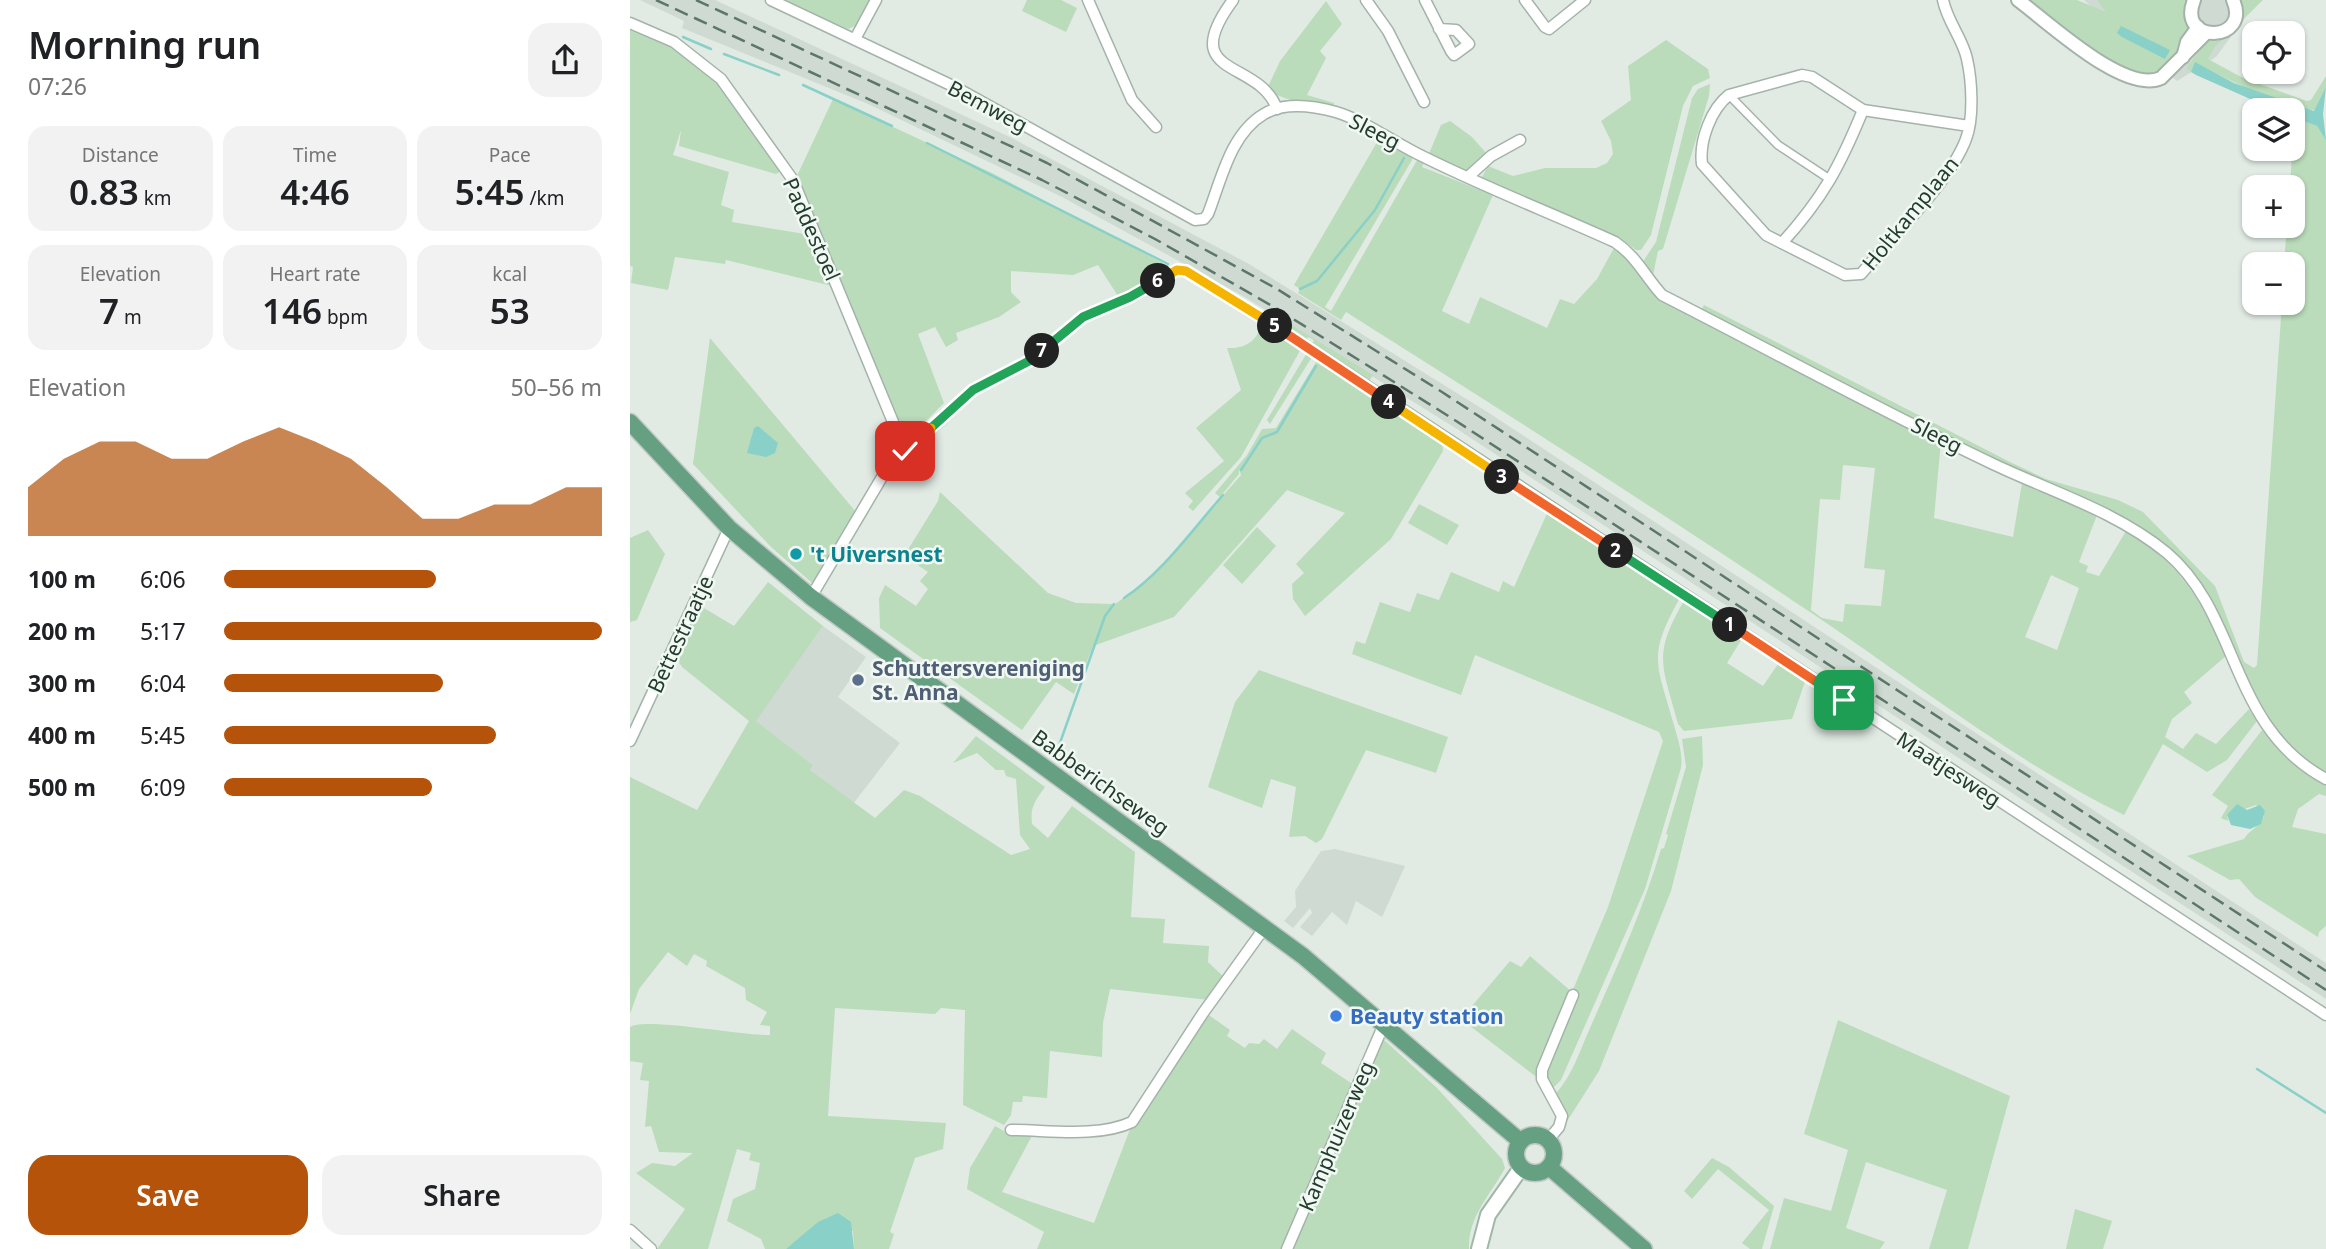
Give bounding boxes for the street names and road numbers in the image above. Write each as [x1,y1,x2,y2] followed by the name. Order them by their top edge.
[943,73,1033,139] street label: Bemweg
[1345,106,1405,156] street label: Sleeg
[1855,150,1965,276] street label: Holtkamplaan
[777,173,847,285] street label: Paddestoel
[1907,410,1967,460] street label: Sleeg
[641,571,719,697] street label: Bettestraatje
[1027,723,1175,841] street label: Babberichseweg
[1892,725,2006,813] street label: Maatjesweg
[1292,1057,1380,1215] street label: Kamphuizerweg

